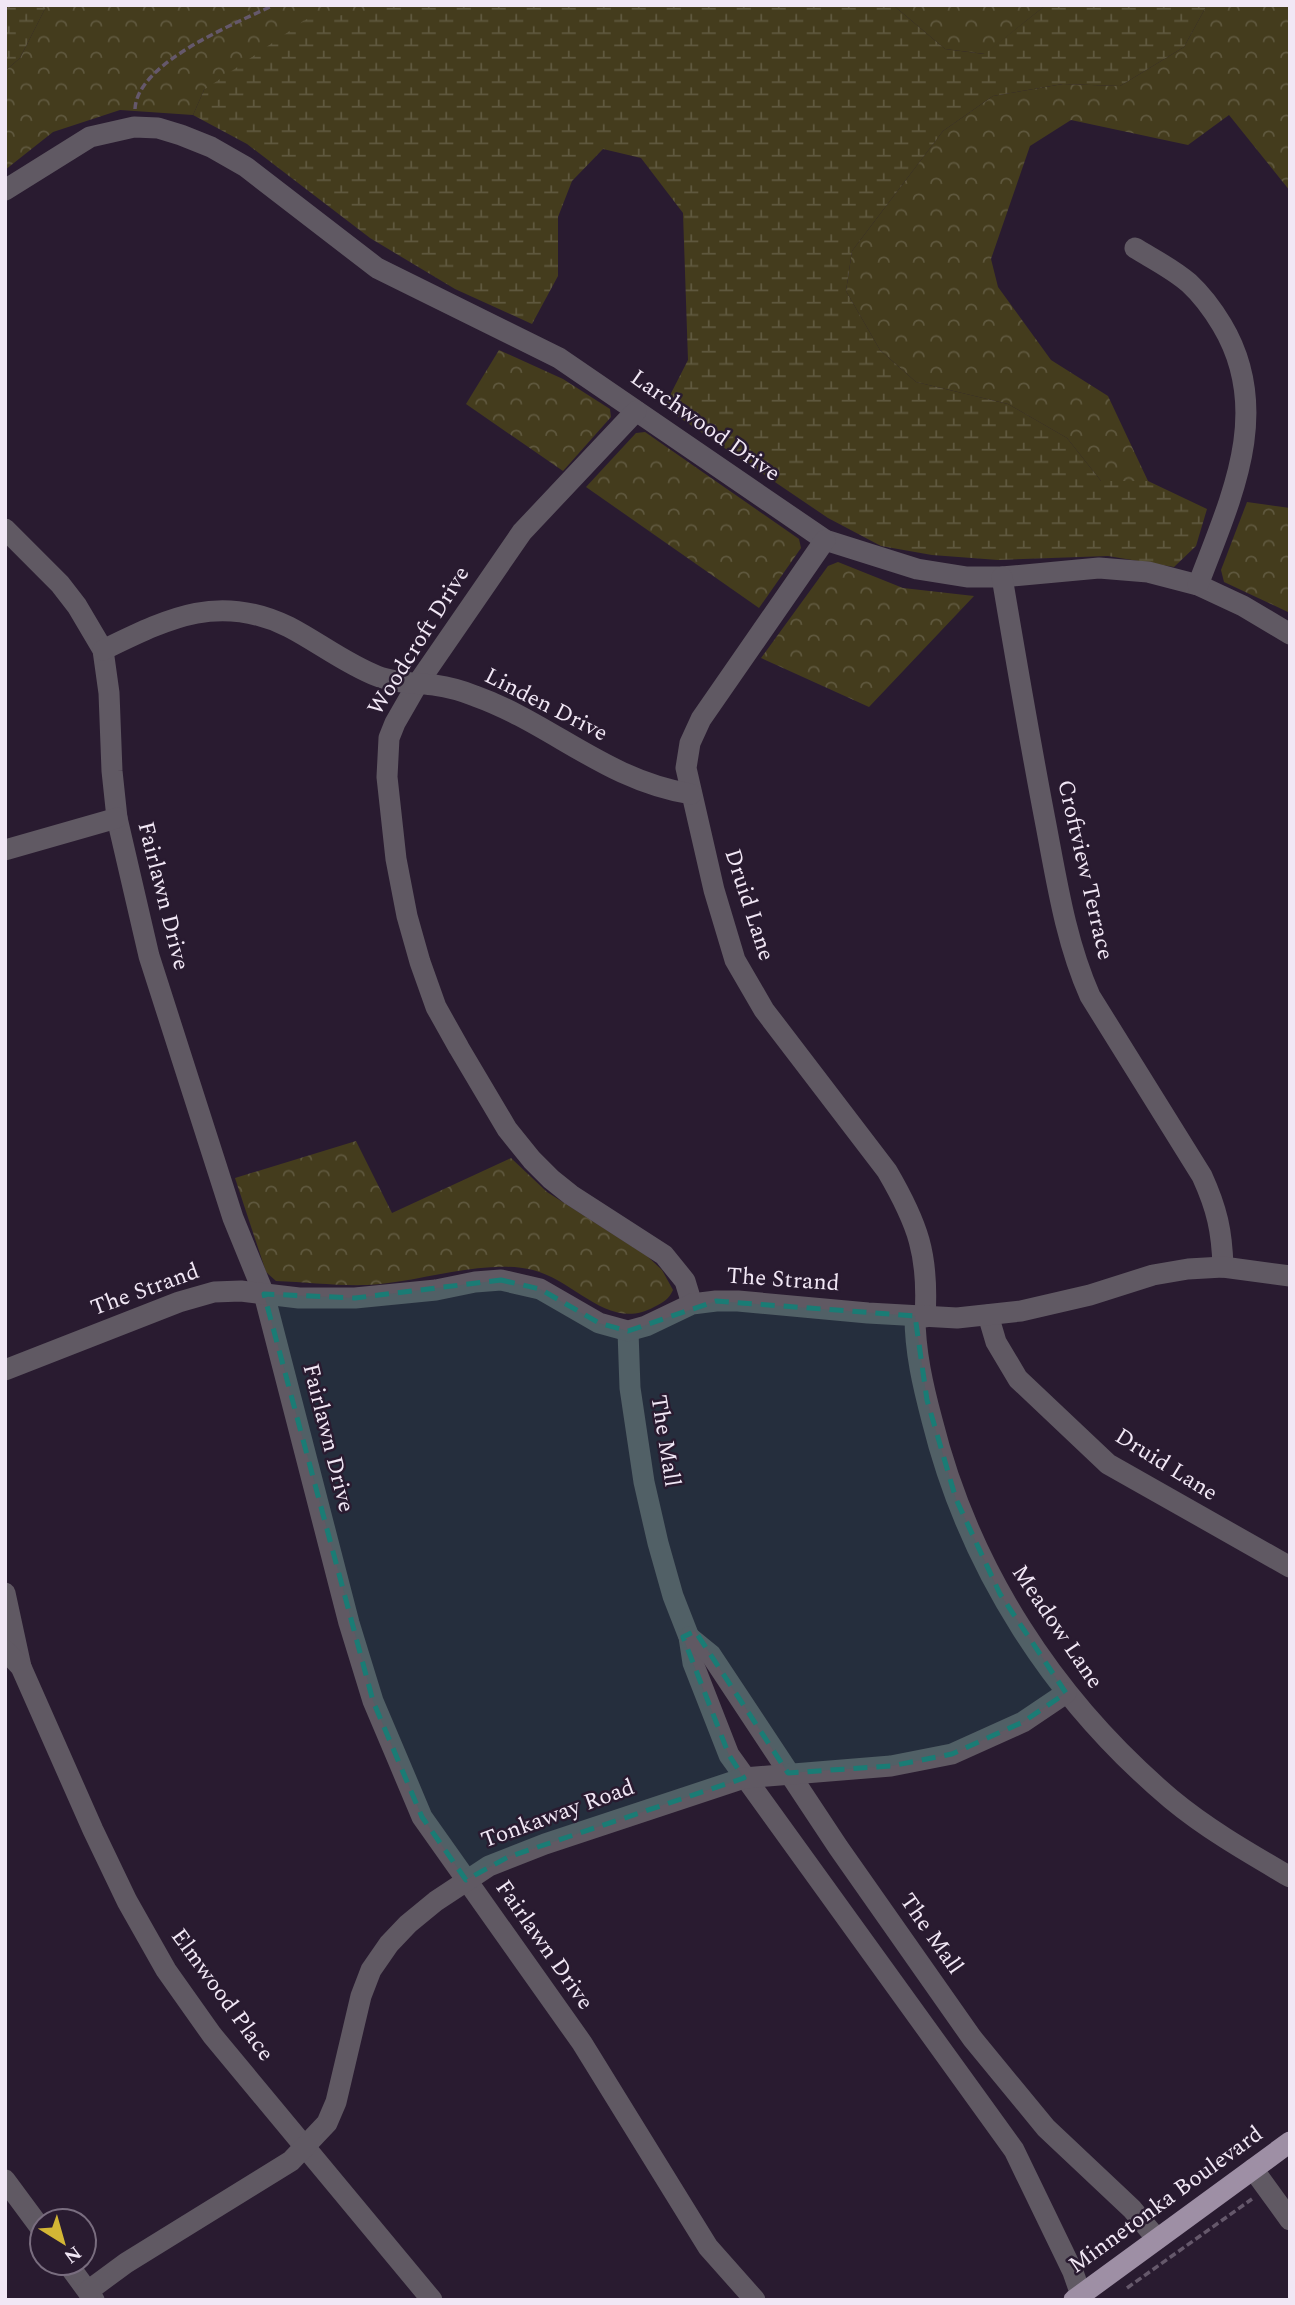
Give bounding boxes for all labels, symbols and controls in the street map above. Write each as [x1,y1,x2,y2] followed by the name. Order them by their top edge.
[623,361,787,491] street label: Larchwood Drive
[359,559,479,723] street label: Woodcroft Drive
[478,659,614,751] street label: Linden Drive
[1047,776,1123,964] street label: Croftview Terrace
[128,818,198,974] street label: Fairlawn Drive
[714,844,784,966] street label: Druid Lane
[86,1254,204,1326] street label: The Strand
[725,1259,841,1301] street label: The Strand
[293,1360,363,1516] street label: Fairlawn Drive
[640,1393,690,1489] street label: The Mall
[1108,1419,1224,1511] street label: Druid Lane
[1002,1558,1112,1696] street label: Meadow Lane
[476,1770,640,1858] street label: Tonkaway Road
[486,1873,602,2017] street label: Fairlawn Drive
[890,1886,972,1982] street label: The Mall
[162,1921,282,2069] street label: Elmwood Place
[1061,2117,1271,2283] street label: Minnetonka Boulevard
[28,2207,98,2277] north arrow
[57,2238,87,2271] text: N

